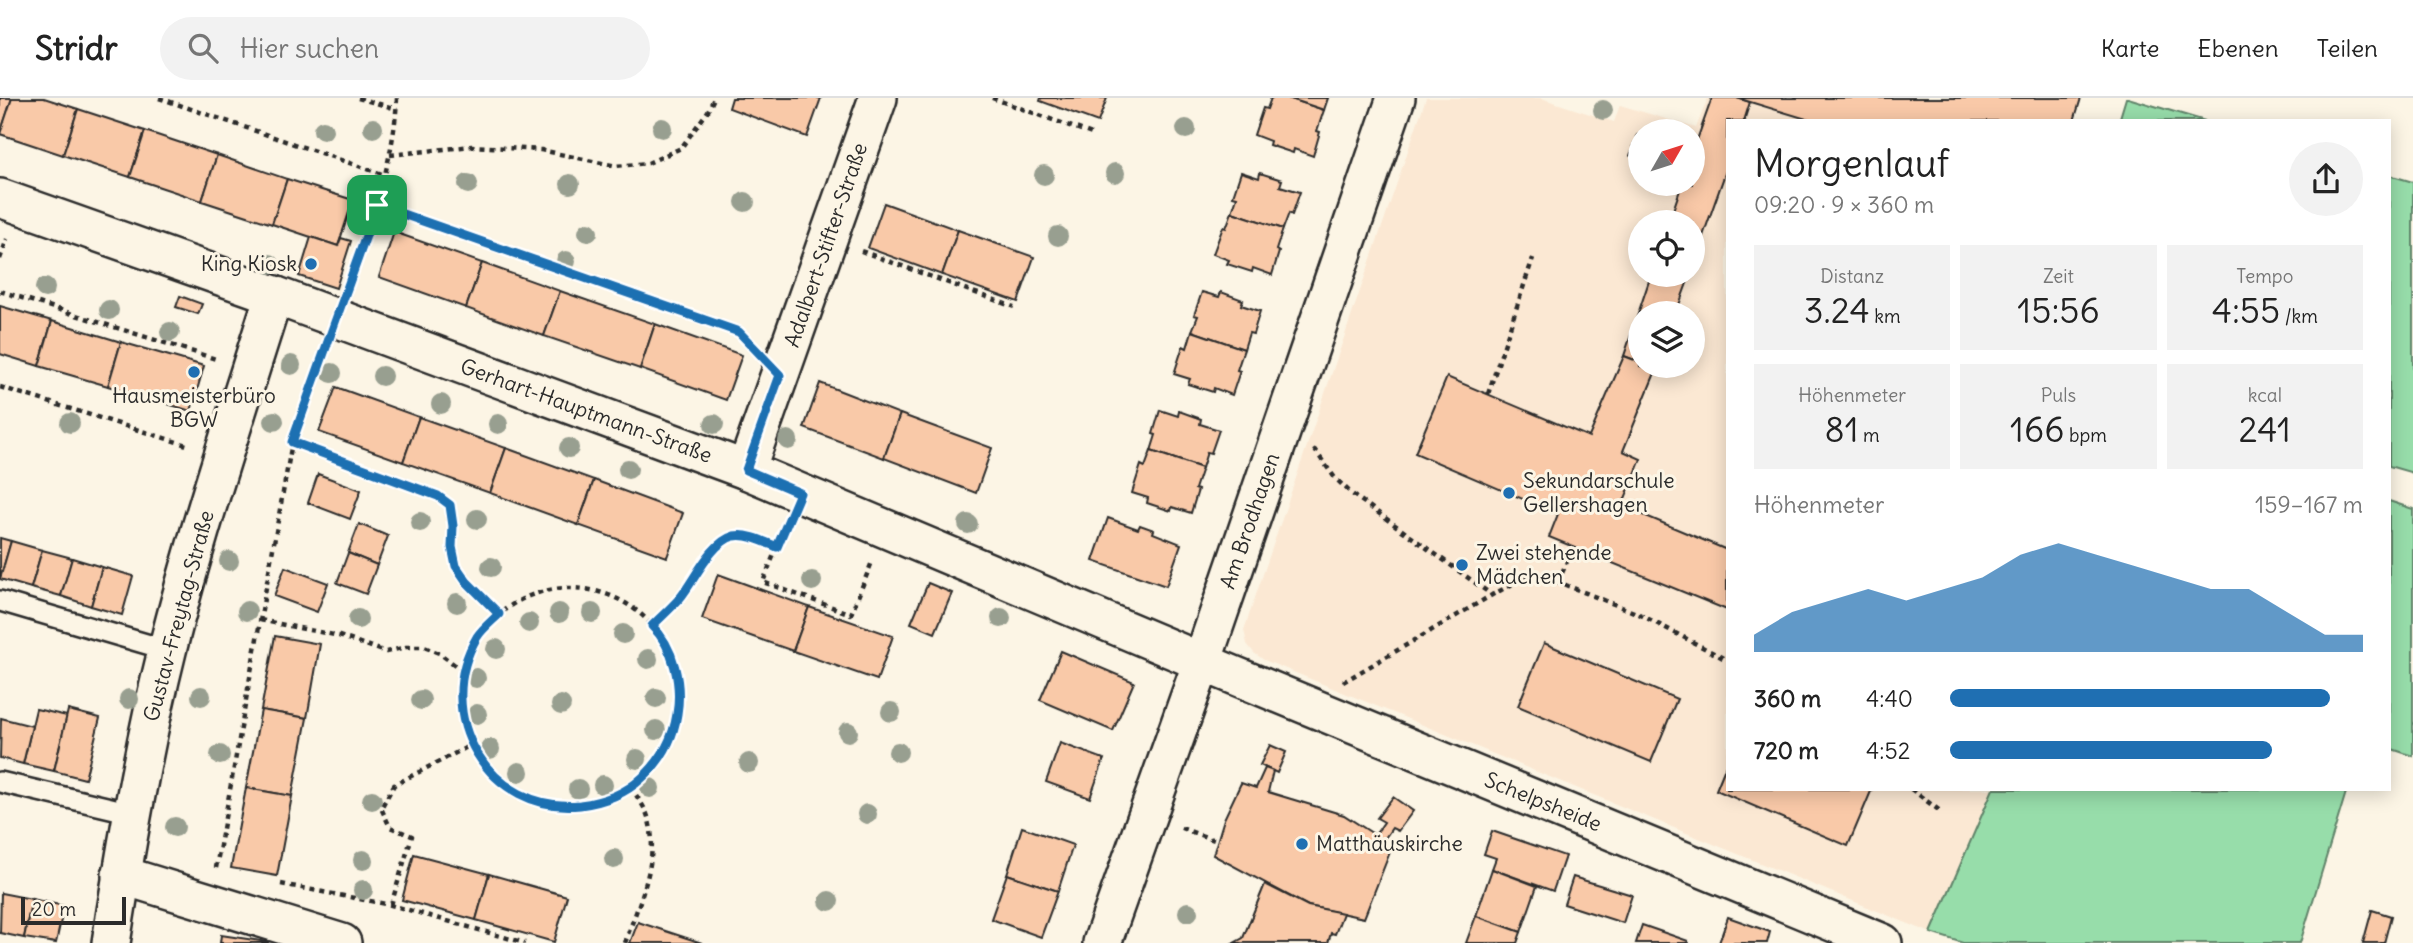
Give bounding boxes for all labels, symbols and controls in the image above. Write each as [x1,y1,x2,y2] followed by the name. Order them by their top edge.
[160,17,650,80] search box
[35,27,118,69] text: Stridr
[184,29,222,67] icon: search
[240,32,379,65] text: Hier suchen
[2101,33,2160,63] text: Karte
[2198,33,2279,63] text: Ebenen
[2317,33,2378,63] text: Teilen
[1628,119,1704,196] north arrow
[1628,119,1705,378] map controls
[778,139,873,351] street label: Adalbert-Stifter-Straße
[1754,140,1949,187] text: Morgenlauf
[2289,142,2363,216] button: share
[347,175,407,235] pin
[358,186,396,224] icon: arrive
[1754,190,1934,219] text: 09:20 · 9 × 360 m
[1628,210,1705,287] button: locate
[201,250,297,277] place label: King Kiosk
[303,256,319,272] marker: King Kiosk
[1820,264,1884,288] text: Distanz
[2043,264,2074,288] text: Zeit
[2236,264,2293,288] text: Tempo
[1804,288,1870,332] text: 3.24
[2017,288,2100,332] text: 15:56
[2212,288,2280,332] text: 4:55
[1628,301,1705,378] button: layers
[1870,304,1901,328] text: km
[2280,304,2318,328] text: /km
[457,352,716,469] street label: Gerhart-Hauptmann-Straße
[186,364,202,380] marker: Hausmeisterbüro BGW
[112,382,276,433] place label: Hausmeisterbüro BGW
[1798,383,1906,407] text: Höhenmeter
[2041,383,2076,407] text: Puls
[2248,383,2282,407] text: kcal
[1825,407,1859,451] text: 81
[2010,407,2064,451] text: 166
[2239,407,2291,451] text: 241
[1859,423,1880,447] text: m
[2064,423,2107,447] text: bpm
[1214,449,1285,593] street label: Am Brodhagen
[1523,467,1675,518] place label: Sekundarschule Gellershagen
[1501,485,1517,501] marker: Sekundarschule Gellershagen
[1754,490,1884,519] text: Höhenmeter
[2255,490,2363,519] text: 159–167 m
[137,507,220,724] street label: Gustav-Freytag-Straße
[1476,539,1612,590] place label: Zwei stehende Mädchen
[1454,557,1470,573] marker: Zwei stehende Mädchen
[1754,684,1821,713] text: 360 m
[1866,684,1913,713] text: 4:40
[1754,736,1819,765] text: 720 m
[1866,736,1910,765] text: 4:52
[1481,766,1606,837] street label: Schelpsheide
[1316,830,1463,857] place label: Matthäuskirche
[1294,836,1310,852] marker: Matthäuskirche
[21,894,126,926] scale bar
[32,897,76,921] text: 20 m

